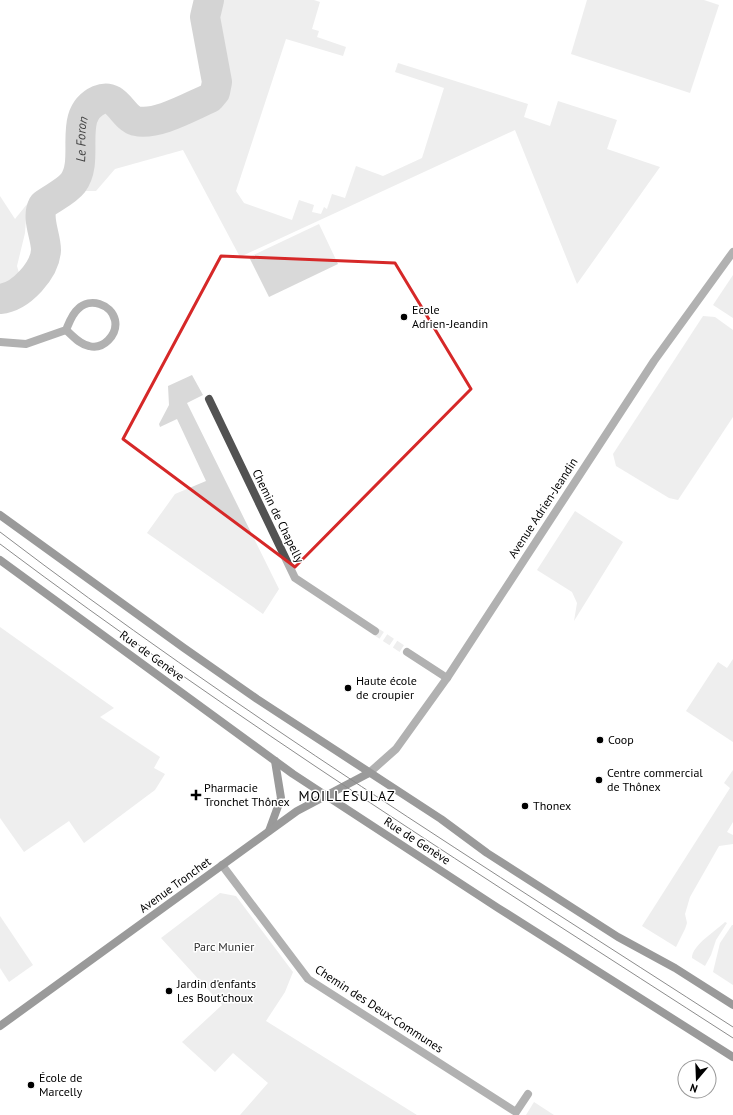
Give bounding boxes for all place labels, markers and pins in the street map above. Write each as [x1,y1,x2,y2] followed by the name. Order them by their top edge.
[412,302,488,331] place label: Ecole Adrien-Jeandin
[399,312,409,322] marker: Ecole Adrien-Jeandin
[356,673,417,702] place label: Haute école de croupier
[343,683,353,693] marker: Haute école de croupier
[608,732,634,747] place label: Coop
[595,735,605,745] marker: Coop
[607,765,703,794] place label: Centre commercial de Thônex
[594,775,604,785] marker: Centre commercial de Thônex
[204,780,290,809] place label: Pharmacie Tronchet Thônex
[191,790,201,800] marker: Pharmacie Tronchet Thônex
[533,798,571,813] place label: Thonex
[520,801,530,811] marker: Thonex
[176,976,256,1005] place label: Jardin d'enfants Les Bout'choux
[164,986,174,996] marker: Jardin d'enfants Les Bout'choux
[39,1070,83,1099] place label: École de Marcelly
[26,1080,36,1090] marker: École de Marcelly

